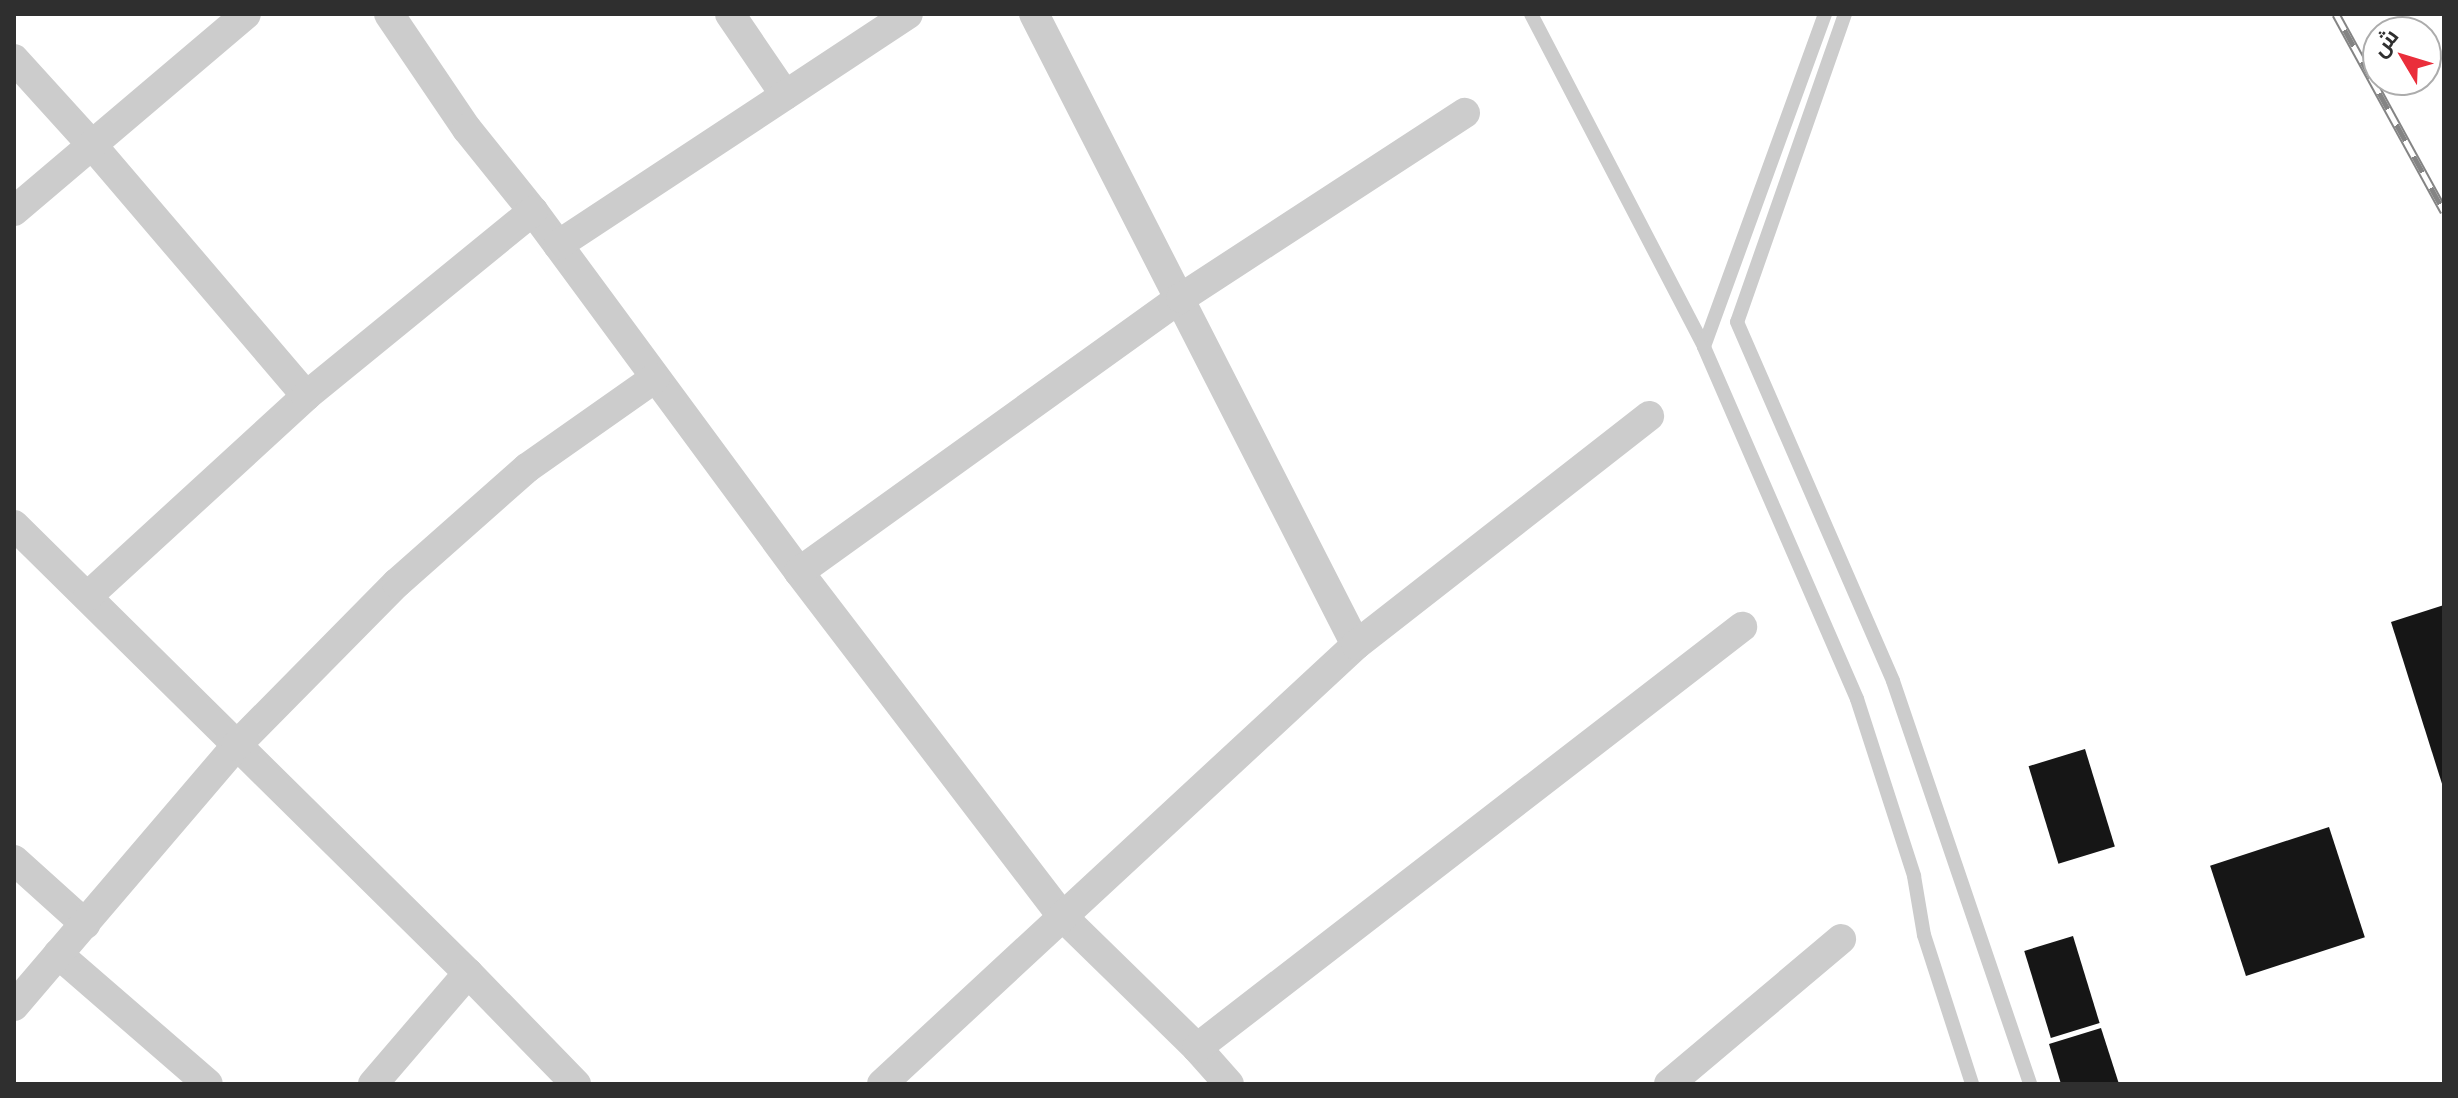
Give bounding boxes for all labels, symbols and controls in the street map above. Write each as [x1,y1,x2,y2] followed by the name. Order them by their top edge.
[2362,16,2442,96] north arrow
[2365,23,2404,62] text: ش

